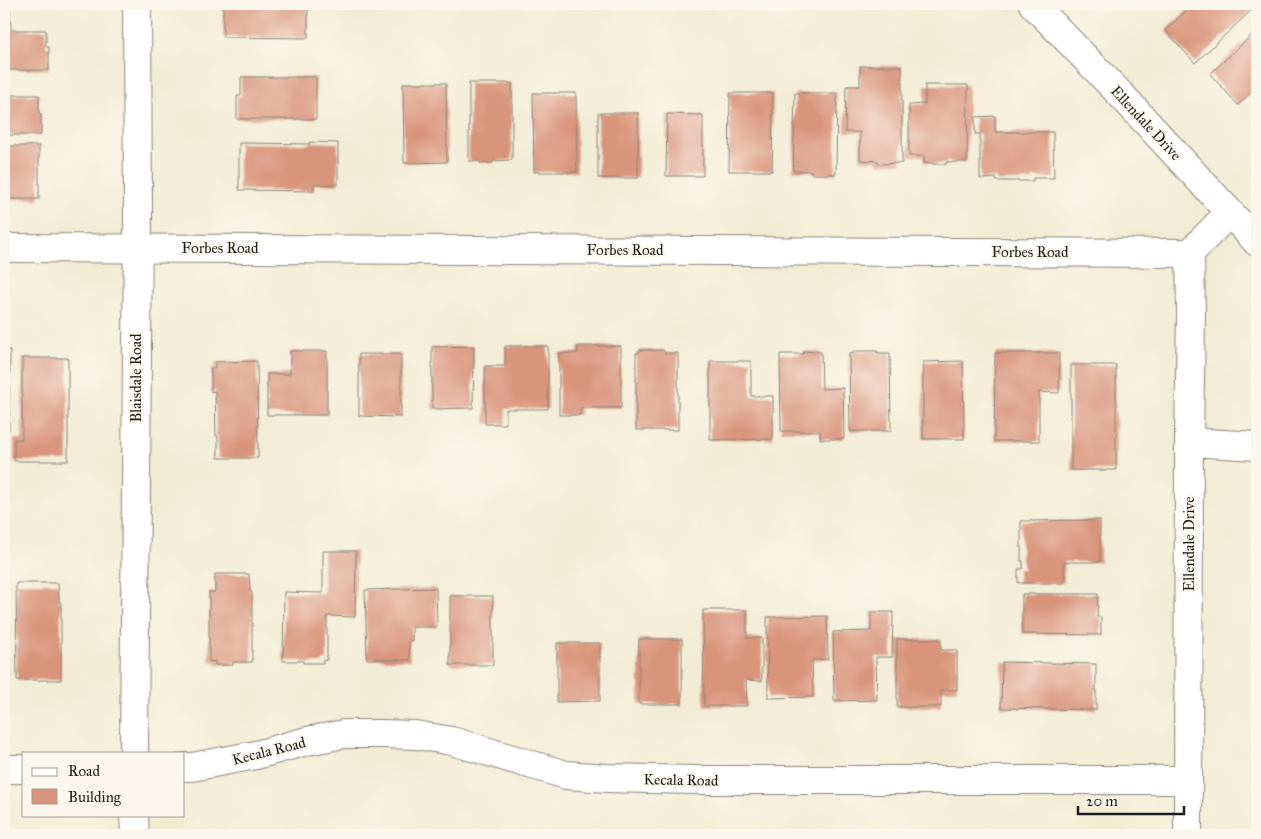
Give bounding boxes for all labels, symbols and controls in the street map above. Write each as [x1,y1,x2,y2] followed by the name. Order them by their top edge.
[1107,82,1185,164] street label: Ellendale Drive
[182,239,259,257] street label: Forbes Road
[587,241,664,259] street label: Forbes Road
[992,243,1069,261] street label: Forbes Road
[127,333,145,423] street label: Blaisdale Road
[1180,496,1198,592] street label: Ellendale Drive
[230,733,308,769] street label: Kecala Road
[22,752,185,816] legend
[68,762,100,780] text: Road
[643,770,719,790] street label: Kecala Road
[1078,784,1185,816] scale bar
[68,788,122,806] text: Building
[1086,792,1118,810] text: 20 m

